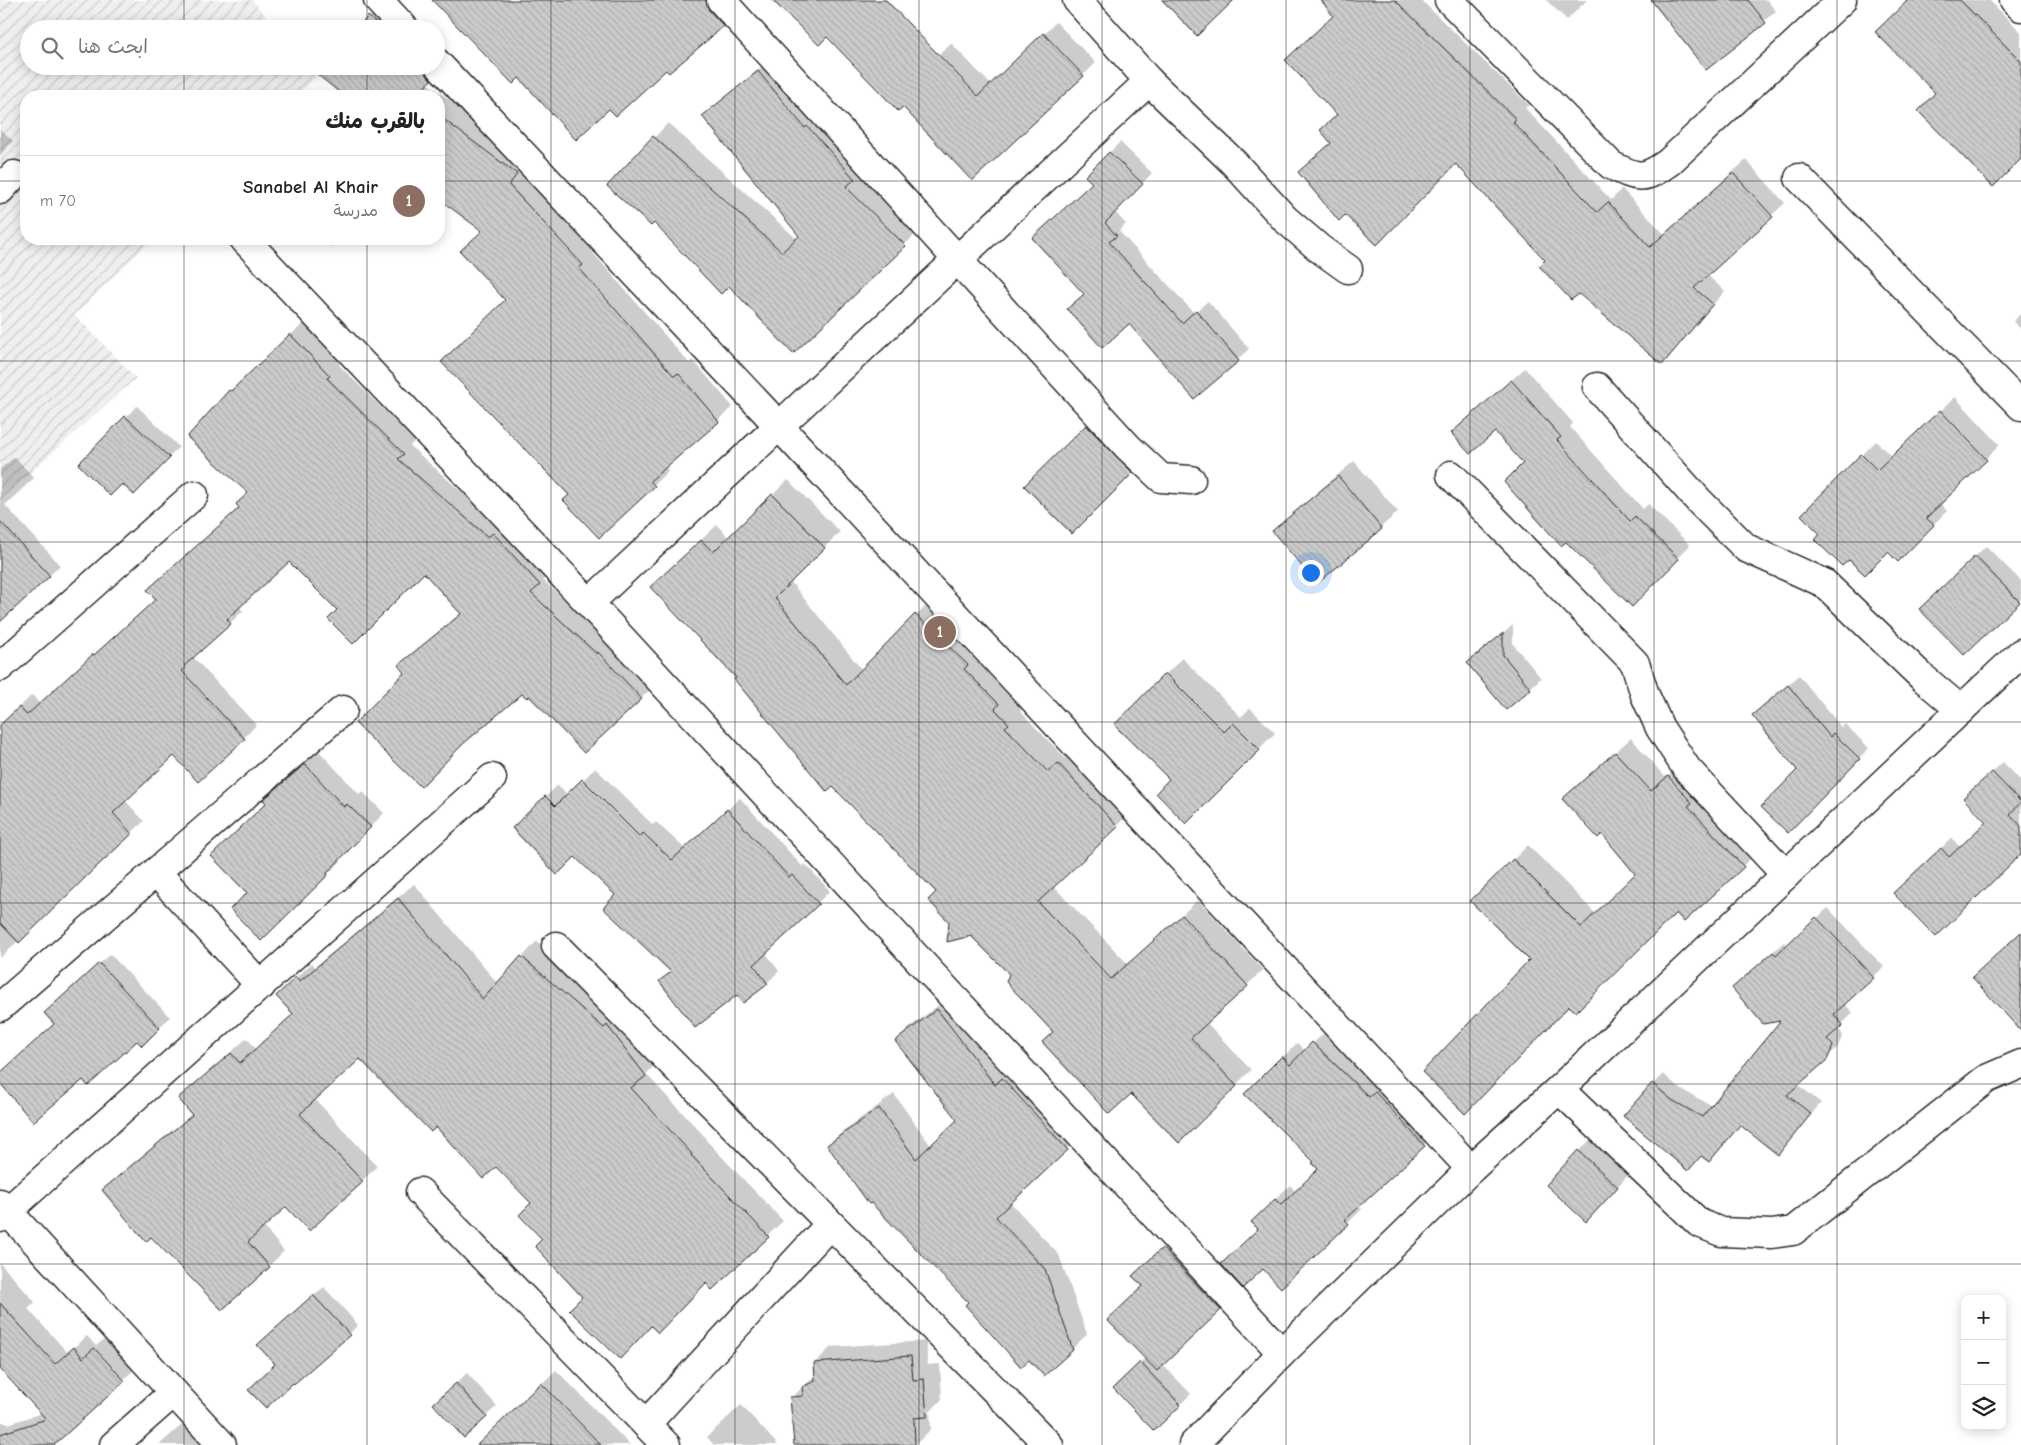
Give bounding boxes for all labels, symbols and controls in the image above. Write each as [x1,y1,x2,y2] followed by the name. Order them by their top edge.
[20,20,445,75] search box
[38,34,66,62] icon: search
[78,36,148,58] text: ابحث هنا
[325,109,425,133] text: بالقرب منك
[243,176,378,198] text: Sanabel Al Khair
[40,192,76,210] text: 70 m
[406,192,412,210] text: 1
[333,202,378,220] text: مدرسة
[1298,560,1324,586] your location
[924,613,956,651] pin: 1
[1961,1295,2006,1430] map controls
[1961,1295,2006,1340] button: +
[1961,1340,2006,1385] button: −
[1961,1385,2006,1430] button: layers

